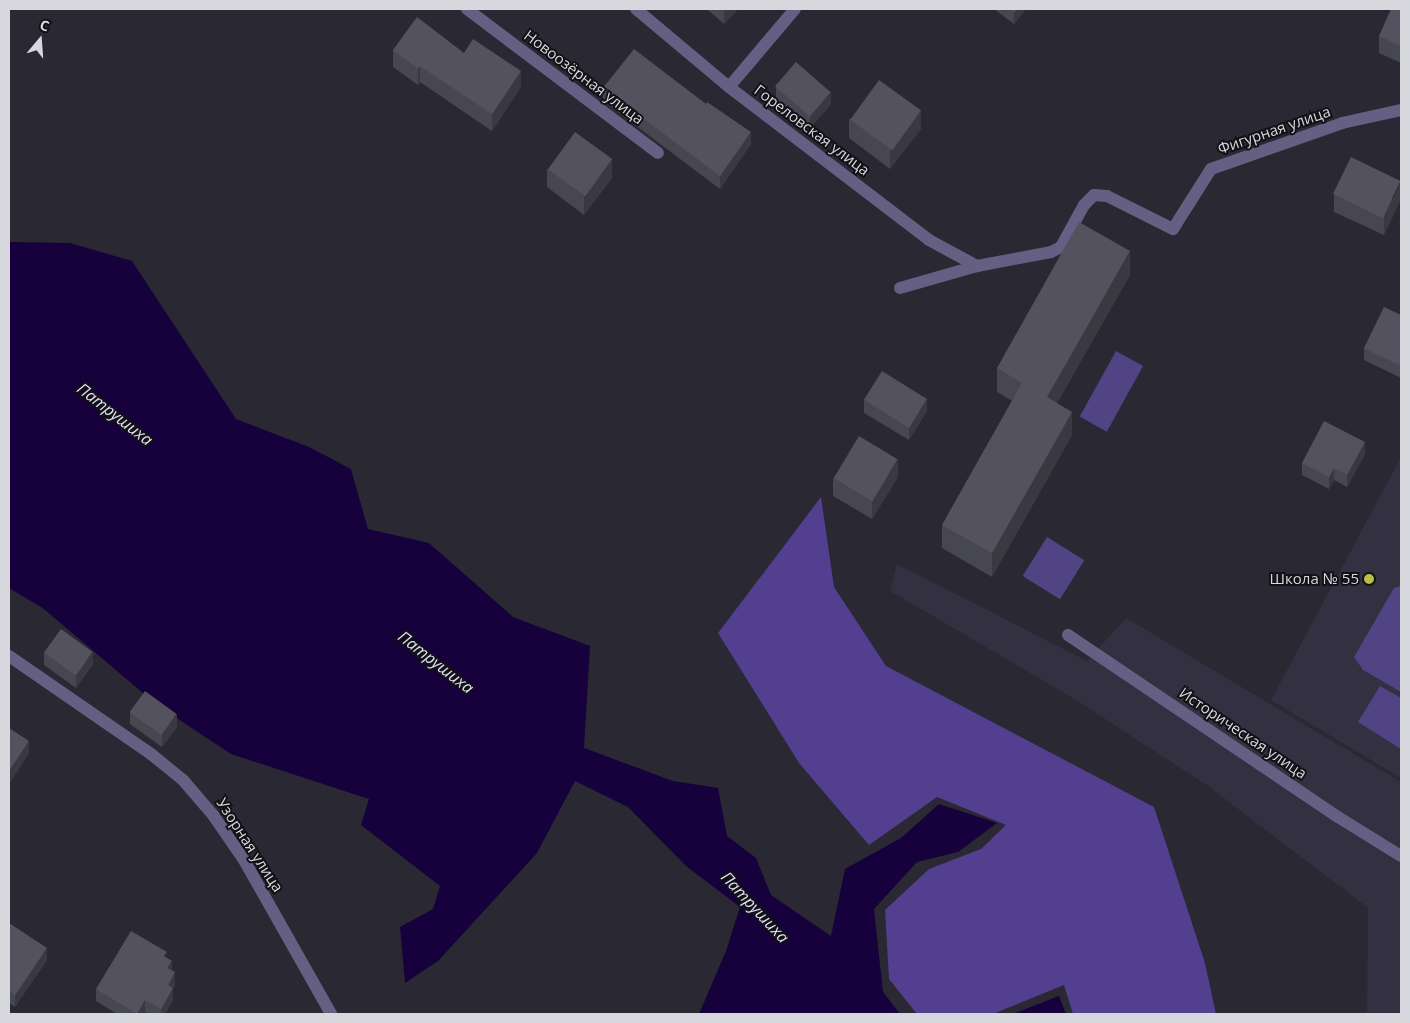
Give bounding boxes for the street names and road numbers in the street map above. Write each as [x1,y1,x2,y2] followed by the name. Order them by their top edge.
[521,26,647,128] street label: Новоозёрная улица
[751,81,873,179] street label: Гореловская улица
[1215,102,1333,158] street label: Фигурная улица
[1176,684,1310,782] street label: Историческая улица
[213,795,287,895] street label: Узорная улица

